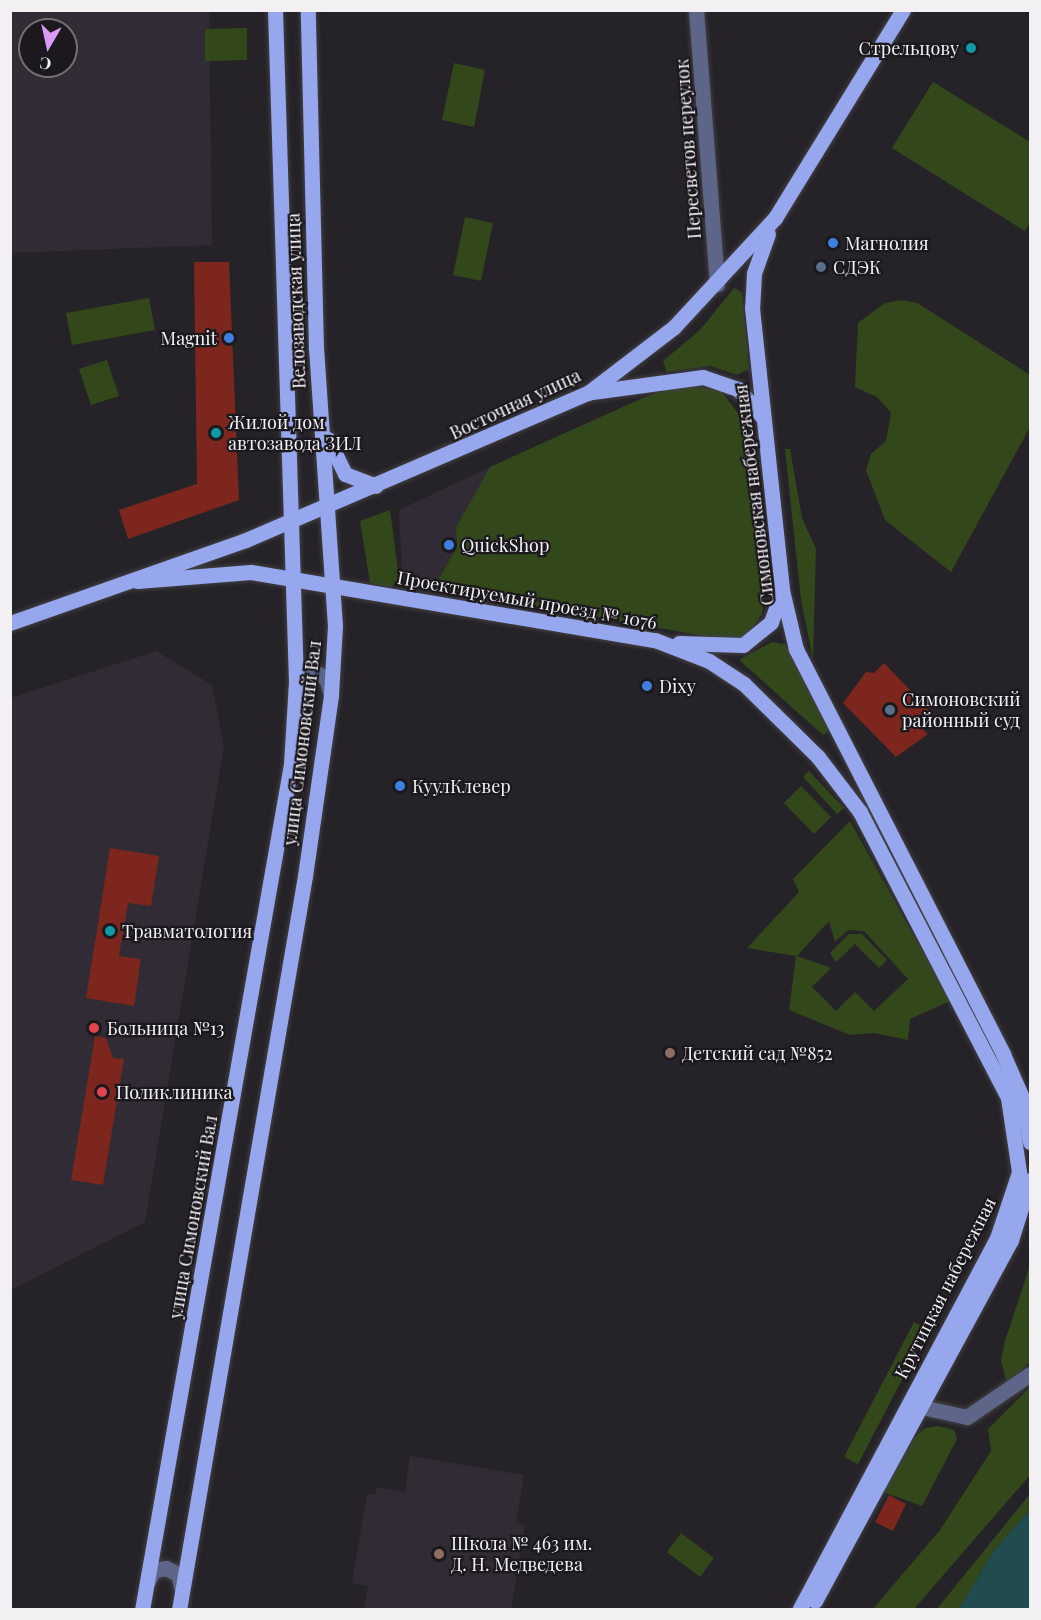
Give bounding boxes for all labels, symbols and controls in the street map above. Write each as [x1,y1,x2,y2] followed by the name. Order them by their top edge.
[18,18,78,78] north arrow
[858,37,959,59] place label: Стрельцову
[964,41,978,55] marker: Стрельцову
[38,53,53,76] text: С
[671,58,705,240] street label: Пересветов переулок
[282,213,310,389] street label: Велозаводская улица
[845,232,929,254] place label: Магнолия
[826,236,840,250] marker: Магнолия
[833,256,881,278] place label: СДЭК
[814,260,828,274] marker: СДЭК
[161,327,217,349] place label: Magnit
[222,331,236,345] marker: Magnit
[446,364,584,444] street label: Восточная улица
[730,383,778,607] street label: Симоновская набережная
[228,412,362,454] place label: Жилой дом автозавода ЗИЛ
[209,426,223,440] marker: Жилой дом автозавода ЗИЛ
[461,534,549,556] place label: QuickShop
[442,538,456,552] marker: QuickShop
[395,566,659,634] street label: Проектируемый проезд № 1076
[279,639,325,847] street label: улица Симоновский Вал
[659,675,696,697] place label: Dixy
[640,679,654,693] marker: Dixy
[902,689,1021,732] place label: Симоновский районный суд
[883,703,897,717] marker: Симоновский районный суд
[412,775,511,797] place label: КуулКлевер
[393,779,407,793] marker: КуулКлевер
[122,920,252,942] place label: Травматология
[103,924,117,938] marker: Травматология
[107,1017,224,1039] place label: Больница №13
[85,1019,103,1037] marker: Больница №13
[682,1042,833,1064] place label: Детский сад №852
[663,1046,677,1060] marker: Детский сад №852
[116,1081,233,1103] place label: Поликлиника
[93,1083,111,1101] marker: Поликлиника
[164,1113,222,1321] street label: улица Симоновский Вал
[890,1194,1000,1382] street label: Крутицкая набережная
[451,1533,593,1576] place label: Школа № 463 им. Д. Н. Медведева
[432,1547,446,1561] marker: Школа № 463 им. Д. Н. Медведева

